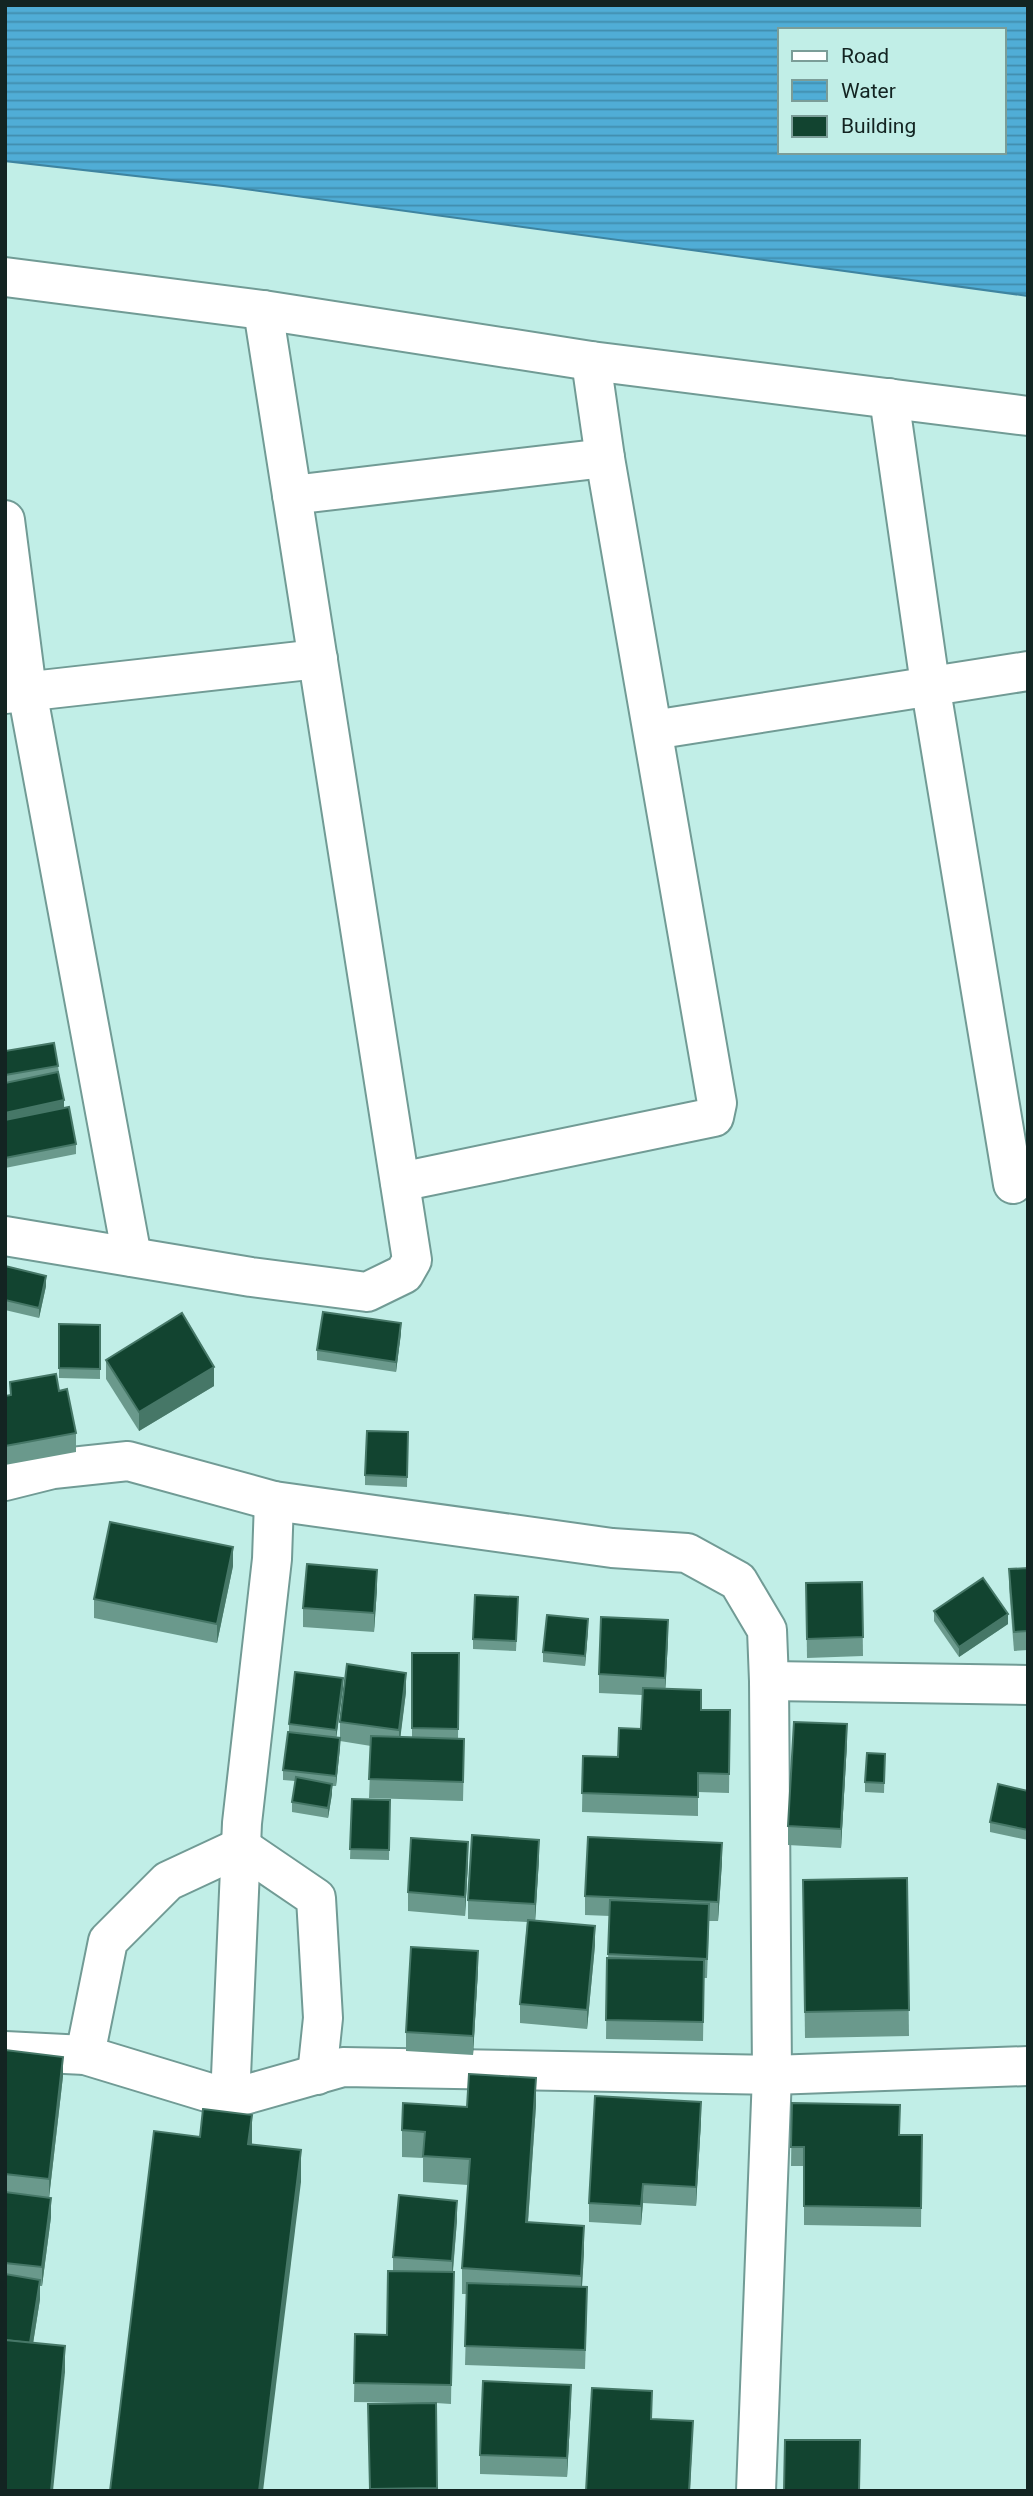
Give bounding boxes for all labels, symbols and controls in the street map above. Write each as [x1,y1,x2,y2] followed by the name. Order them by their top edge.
[778,28,1005,154] legend
[841,44,889,68] text: Road
[841,79,896,103] text: Water
[841,114,916,138] text: Building

